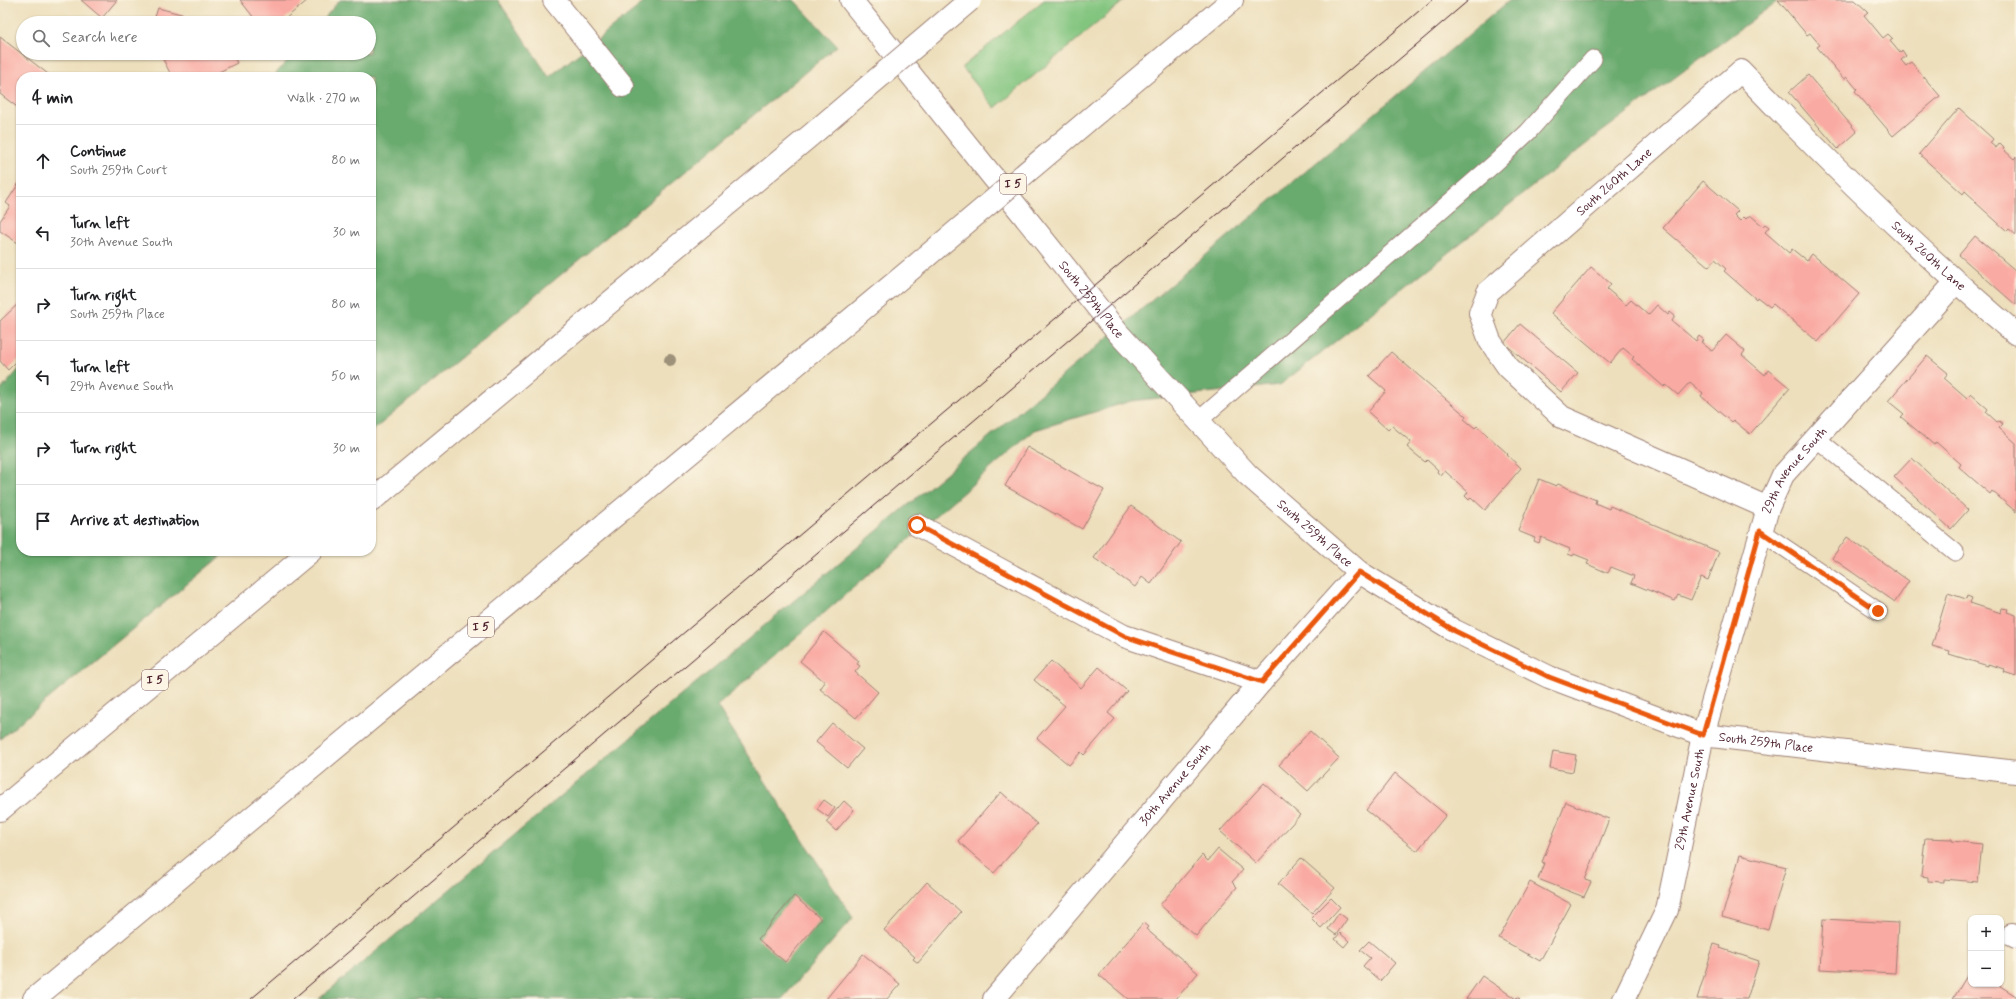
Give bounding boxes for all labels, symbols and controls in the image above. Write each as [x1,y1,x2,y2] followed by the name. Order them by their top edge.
[16,16,376,60] search box
[30,27,52,49] icon: search
[62,28,138,48] text: Search here
[32,87,73,109] text: 4 min
[287,90,360,107] text: Walk · 270 m
[70,142,126,162] text: Continue
[1572,144,1656,220] street label: South 260th Lane
[32,150,54,172] icon: ahead
[331,152,360,169] text: 80 m
[70,162,168,179] text: South 259th Court
[1000,174,1026,194] road number: I 5
[70,214,130,234] text: Turn left
[1888,217,1970,295] street label: South 260th Lane
[32,222,54,244] icon: left
[333,224,360,241] text: 30 m
[70,234,173,251] text: 30th Avenue South
[1055,257,1128,342] street label: South 259th Place
[70,286,137,306] text: Turn right
[32,294,54,316] icon: right
[331,296,360,313] text: 80 m
[70,306,165,323] text: South 259th Place
[70,358,130,378] text: Turn left
[32,366,54,388] icon: left
[331,368,360,385] text: 50 m
[70,378,173,395] text: 29th Avenue South
[1758,423,1831,516] street label: 29th Avenue South
[32,438,54,460] icon: right
[70,439,137,459] text: Turn right
[333,440,360,457] text: 30 m
[1273,496,1356,571] street label: South 259th Place
[32,510,54,532] icon: arrive
[70,511,199,531] text: Arrive at destination
[908,516,926,534] route start
[1869,602,1887,620] route end
[468,617,494,637] road number: I 5
[142,670,168,690] road number: I 5
[1718,728,1814,756] street label: South 259th Place
[1135,739,1215,829] street label: 30th Avenue South
[1671,747,1709,852] street label: 29th Avenue South
[1968,915,2004,987] map controls
[1968,915,2004,951] button: +
[1968,951,2004,987] button: −

